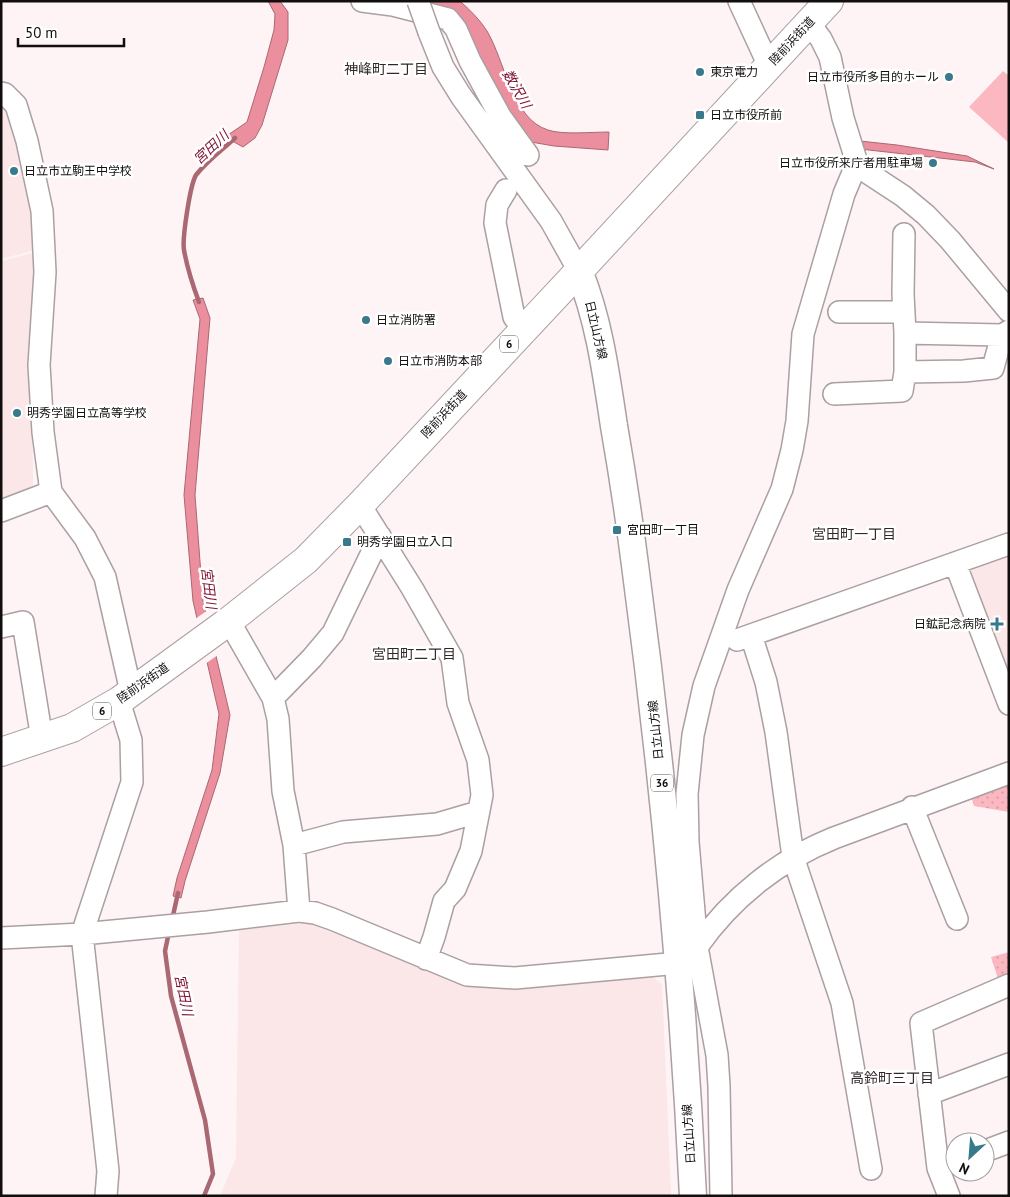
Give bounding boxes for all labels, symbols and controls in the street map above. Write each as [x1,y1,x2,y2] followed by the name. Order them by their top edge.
[766,14,818,68] street label: 陸前浜街道
[18,15,124,47] scale bar
[25,23,58,42] text: 50 m
[344,60,428,78] district label: 神峰町二丁目
[710,64,758,79] place label: 東京電力
[499,66,536,113] water label: 数沢川
[694,66,706,78] marker: 東京電力
[807,69,939,84] place label: 日立市役所多目的ホール
[943,71,955,83] marker: 日立市役所多目的ホール
[710,107,782,122] place label: 日立市役所前
[694,109,706,121] marker: 日立市役所前
[190,125,234,168] water label: 宮田川
[779,155,923,170] place label: 日立市役所来庁者用駐車場
[927,157,939,169] marker: 日立市役所来庁者用駐車場
[24,163,132,178] place label: 日立市立駒王中学校
[8,165,20,177] marker: 日立市立駒王中学校
[582,299,611,361] street label: 日立山方線
[376,312,436,327] place label: 日立消防署
[360,314,372,326] marker: 日立消防署
[500,336,518,352] road number: 6
[398,353,482,368] place label: 日立市消防本部
[382,355,394,367] marker: 日立市消防本部
[418,387,470,441] street label: 陸前浜街道
[27,405,147,420] place label: 明秀学園日立高等学校
[11,407,23,419] marker: 明秀学園日立高等学校
[627,522,699,537] place label: 宮田町一丁目
[611,524,623,536] marker: 宮田町一丁目
[812,525,896,543] district label: 宮田町一丁目
[357,534,453,549] place label: 明秀学園日立入口
[341,536,353,548] marker: 明秀学園日立入口
[198,566,221,612] water label: 宮田川
[914,616,986,631] place label: 日鉱記念病院
[990,617,1004,631] marker: 日鉱記念病院
[372,645,456,663] district label: 宮田町二丁目
[114,659,172,706] street label: 陸前浜街道
[645,699,666,761] street label: 日立山方線
[93,702,111,719] road number: 6
[651,774,673,791] road number: 36
[171,973,198,1019] water label: 宮田川
[850,1069,934,1087] district label: 高鈴町三丁目
[679,1104,698,1164] street label: 日立山方線
[945,1132,995,1182] north arrow
[956,1159,972,1179] text: N

